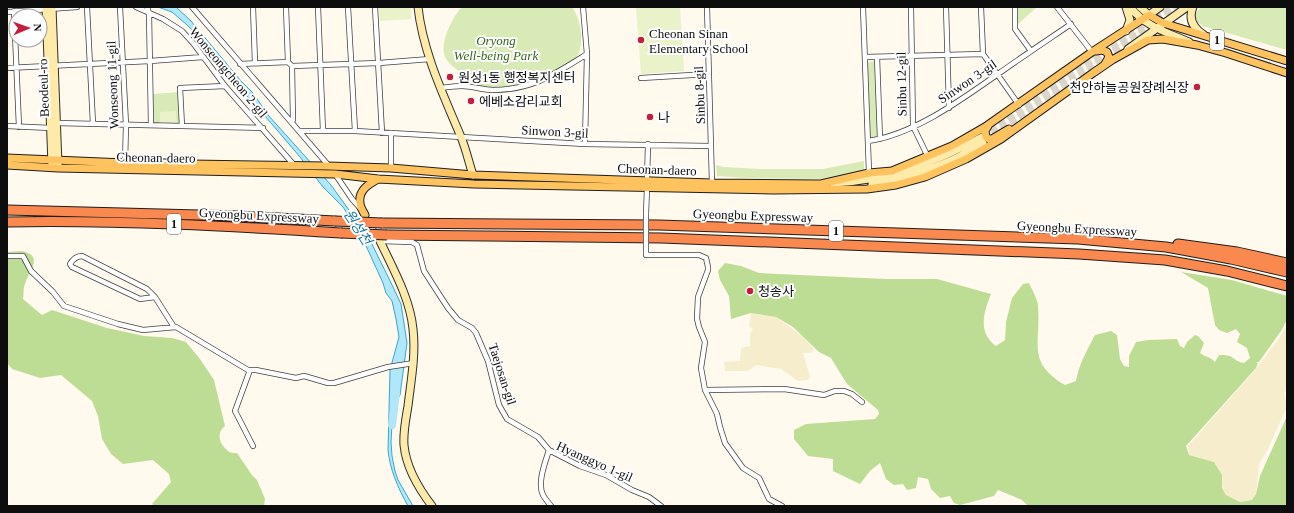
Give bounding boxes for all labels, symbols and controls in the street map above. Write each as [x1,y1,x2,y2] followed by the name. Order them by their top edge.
[8,8,48,48] north arrow
[32,23,44,32] text: N
[186,24,271,121] street label: Wonseongcheon 2-gil
[649,26,749,56] place label: Cheonan Sinan Elementary School
[1210,30,1224,50] road number: 1
[454,33,538,63] park label: Oryong Well-being Park
[636,35,646,45] marker: Cheonan Sinan Elementary School
[103,40,122,129] street label: Wonseong 11-gil
[893,51,910,116] street label: Sinbu 12-gil
[935,56,1000,107] street label: Sinwon 3-gil
[35,58,52,117] street label: Beodeul-ro
[691,65,708,124] street label: Sinbu 8-gil
[458,70,575,85] place label: 원성1동 행정복지센터
[445,72,455,82] marker: 원성1동 행정복지센터
[1069,80,1189,95] place label: 천안하늘공원장례식장
[1192,82,1202,92] marker: 천안하늘공원장례식장
[479,94,563,109] place label: 에베소감리교회
[466,96,476,106] marker: 에베소감리교회
[658,110,670,125] place label: 나
[645,112,655,122] marker: 나
[521,122,589,141] street label: Sinwon 3-gil
[116,149,196,166] street label: Cheonan-daero
[617,161,697,178] street label: Cheonan-daero
[199,205,320,226] street label: Gyeongbu Expressway
[693,206,814,225] street label: Gyeongbu Expressway
[341,207,375,248] water label: 원성천
[167,214,181,234] road number: 1
[1017,218,1138,239] street label: Gyeongbu Expressway
[829,221,843,241] road number: 1
[758,284,794,299] place label: 청송사
[745,286,755,296] marker: 청송사
[485,341,520,407] street label: Taejosan-gil
[554,438,636,485] street label: Hyanggyo 1-gil

